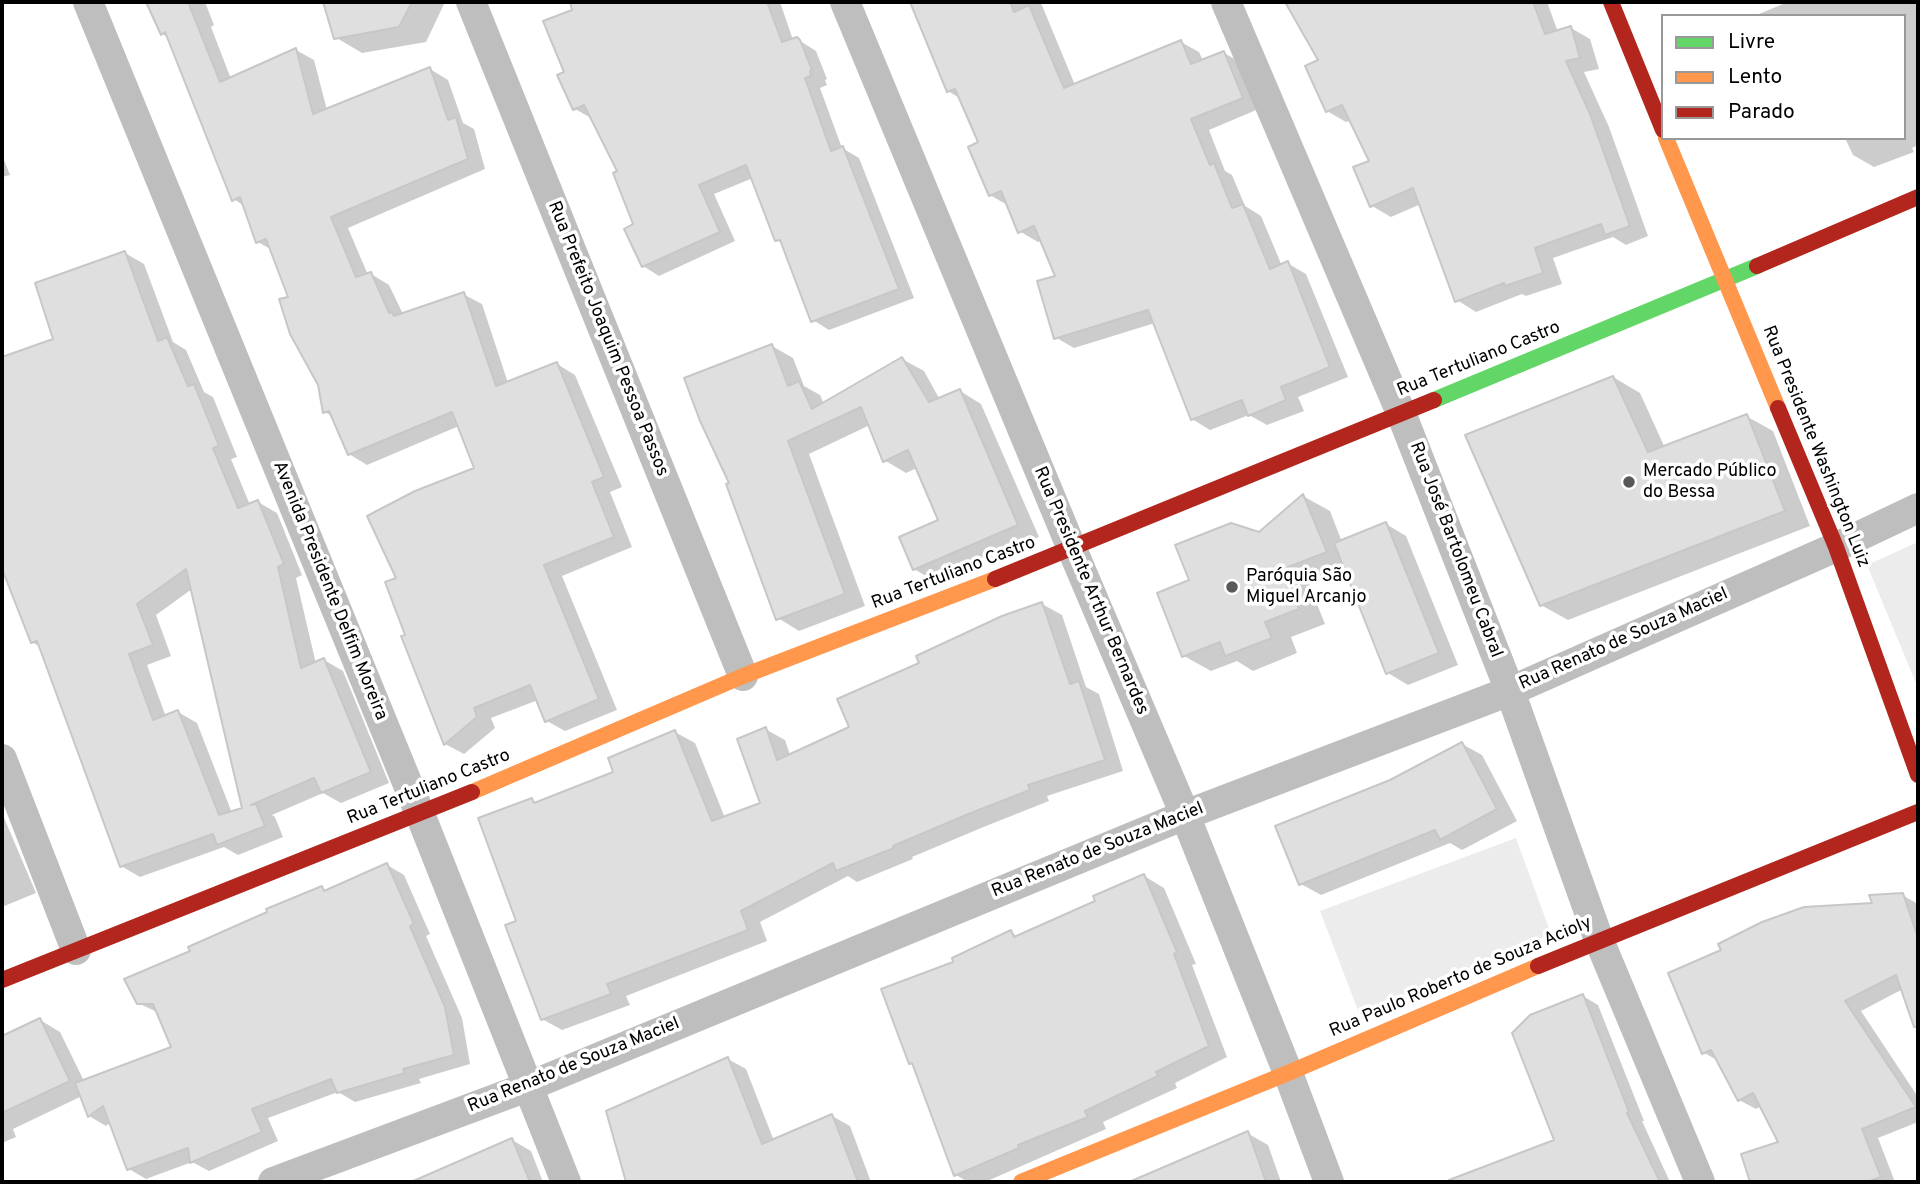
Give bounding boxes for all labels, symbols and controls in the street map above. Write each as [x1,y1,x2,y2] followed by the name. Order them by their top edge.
[1661,14,1906,140] legend
[1728,29,1775,56] text: Livre
[1728,64,1782,91] text: Lento
[1728,99,1795,126] text: Parado
[542,198,672,480] street label: Rua Prefeito Joaquim Pessoa Passos
[1394,317,1564,403] street label: Rua Tertuliano Castro
[1756,323,1874,571] street label: Rua Presidente Washington Luiz
[1404,439,1506,661] street label: Rua José Bartolomeu Cabral
[267,458,391,724] street label: Avenida Presidente Delfim Moreira
[1643,461,1777,504] place label: Mercado Público do Bessa
[1028,464,1152,718] street label: Rua Presidente Arthur Bernardes
[1621,474,1637,490] marker: Mercado Público do Bessa
[869,533,1039,615] street label: Rua Tertuliano Castro
[1246,566,1366,608] place label: Paróquia São Miguel Arcanjo
[1224,579,1240,595] marker: Paróquia São Miguel Arcanjo
[1516,584,1732,696] street label: Rua Renato de Souza Maciel
[344,745,514,831] street label: Rua Tertuliano Castro
[989,799,1207,903] street label: Rua Renato de Souza Maciel
[1327,913,1595,1043] street label: Rua Paulo Roberto de Souza Acioly
[465,1014,683,1118] street label: Rua Renato de Souza Maciel

